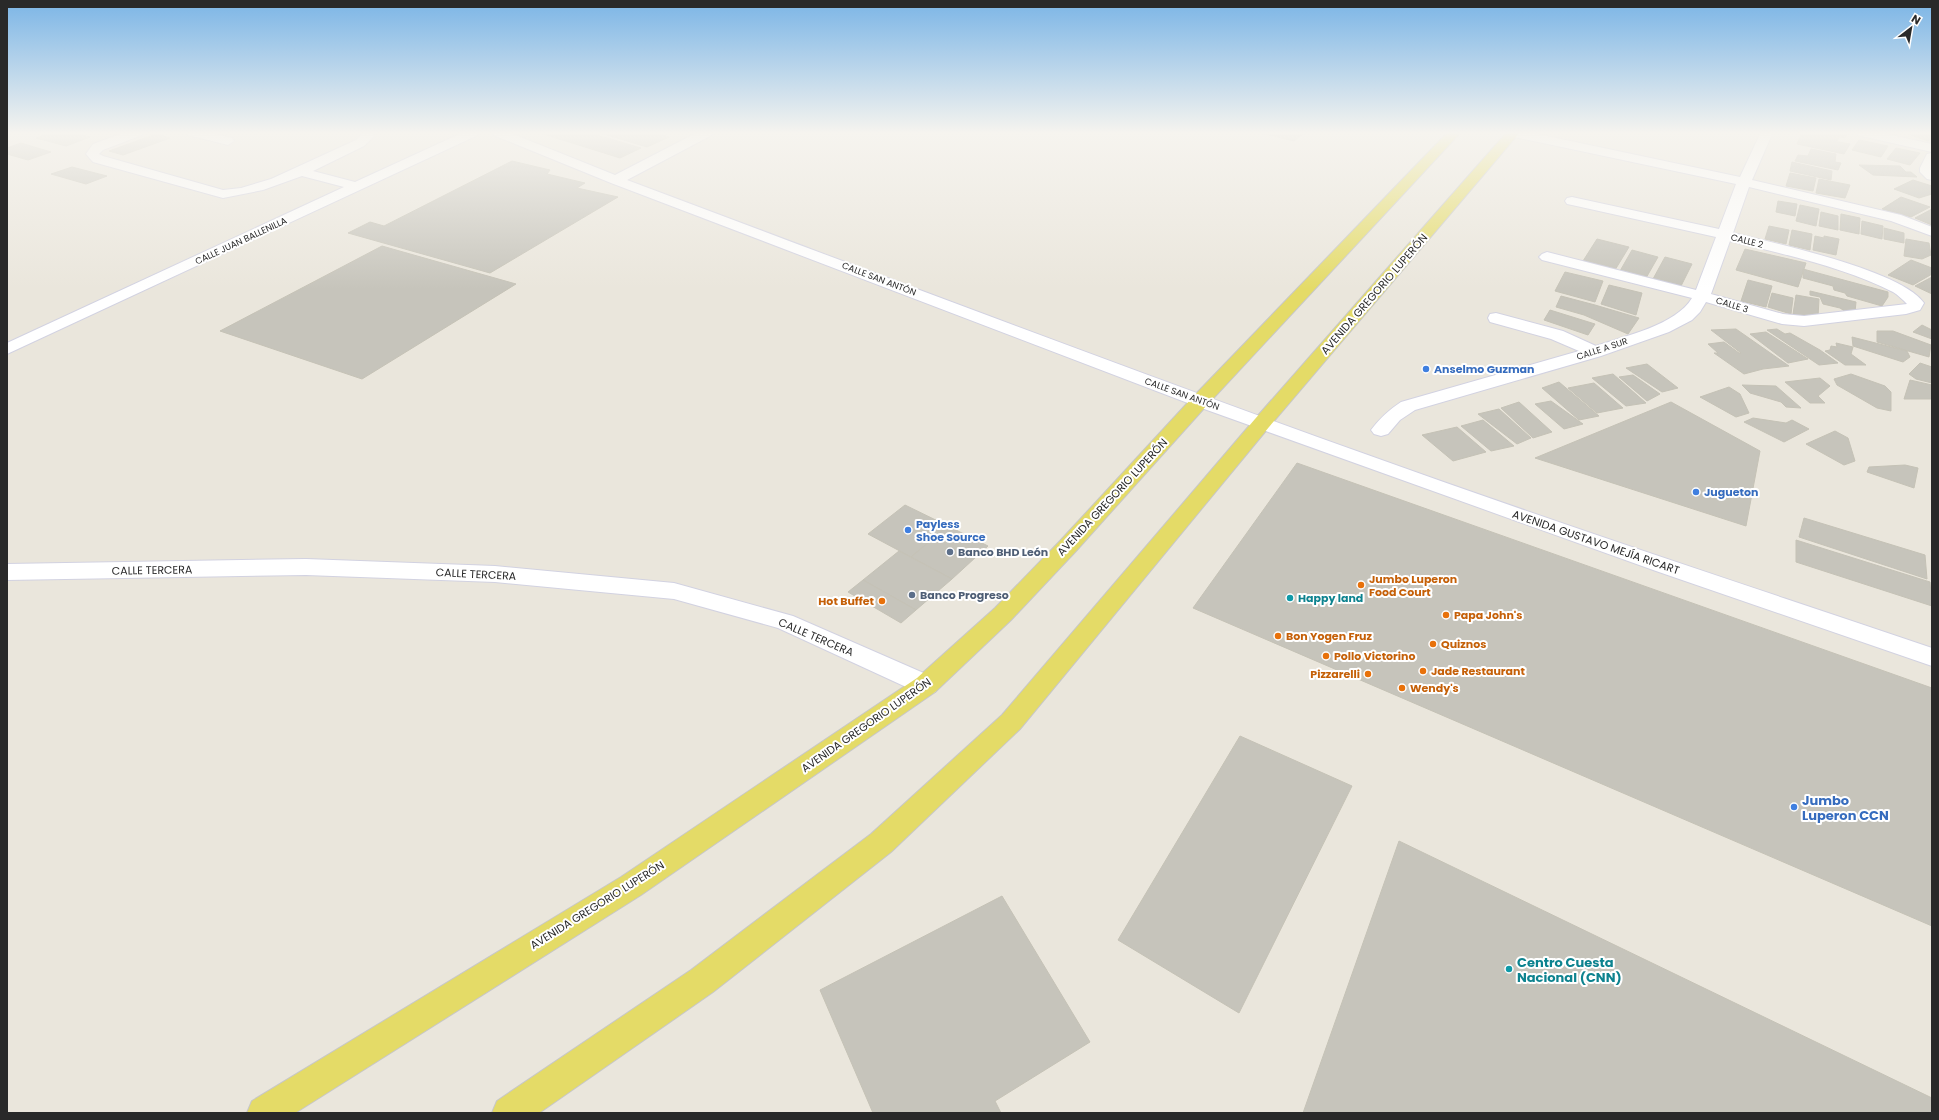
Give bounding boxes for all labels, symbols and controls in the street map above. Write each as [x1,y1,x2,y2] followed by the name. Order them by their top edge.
[1891,8,1931,48] north arrow
[1908,10,1924,28] text: N
[193,214,289,268] street label: CALLE JUAN BALLENILLA
[1317,230,1431,358] street label: AVENIDA GREGORIO LUPERÓN
[1730,231,1764,251] street label: CALLE 2
[840,259,918,299] street label: CALLE SAN ANTÓN
[1714,294,1750,316] street label: CALLE 3
[1575,335,1629,363] street label: CALLE A SUR
[1434,361,1534,377] place label: Anselmo Guzman
[1421,364,1431,374] marker: Anselmo Guzman
[1143,375,1221,413] street label: CALLE SAN ANTÓN
[1053,435,1171,559] street label: AVENIDA GREGORIO LUPERÓN
[1704,484,1758,500] place label: Jugueton
[1691,487,1701,497] marker: Jugueton
[1510,506,1682,578] street label: AVENIDA GUSTAVO MEJÍA RICART
[916,516,986,545] place label: Payless Shoe Source
[903,525,913,535] marker: Payless Shoe Source
[958,544,1048,560] place label: Banco BHD León
[945,547,955,557] marker: Banco BHD León
[112,561,193,579] street label: CALLE TERCERA
[435,564,517,584] street label: CALLE TERCERA
[1369,571,1457,600] place label: Jumbo Luperon Food Court
[1356,580,1366,590] marker: Jumbo Luperon Food Court
[920,587,1009,603] place label: Banco Progreso
[907,590,917,600] marker: Banco Progreso
[1298,590,1363,606] place label: Happy land
[818,593,875,609] place label: Hot Buffet
[1285,593,1295,603] marker: Happy land
[877,596,887,606] marker: Hot Buffet
[1454,607,1522,623] place label: Papa John's
[1441,610,1451,620] marker: Papa John's
[776,614,857,660] street label: CALLE TERCERA
[1286,628,1373,644] place label: Bon Yogen Fruz
[1273,631,1283,641] marker: Bon Yogen Fruz
[1441,636,1486,652] place label: Quiznos
[1428,639,1438,649] marker: Quiznos
[1334,648,1415,664] place label: Pollo Victorino
[1321,651,1331,661] marker: Pollo Victorino
[1431,663,1525,679] place label: Jade Restaurant
[1310,666,1360,682] place label: Pizzarelli
[1418,666,1428,676] marker: Jade Restaurant
[1363,669,1373,679] marker: Pizzarelli
[798,674,934,776] street label: AVENIDA GREGORIO LUPERÓN
[1410,680,1459,696] place label: Wendy's
[1397,683,1407,693] marker: Wendy's
[1802,791,1889,825] place label: Jumbo Luperon CCN
[1789,802,1799,812] marker: Jumbo Luperon CCN
[527,857,667,953] street label: AVENIDA GREGORIO LUPERÓN
[1517,953,1622,987] place label: Centro Cuesta Nacional (CNN)
[1504,964,1514,974] marker: Centro Cuesta Nacional (CNN)

